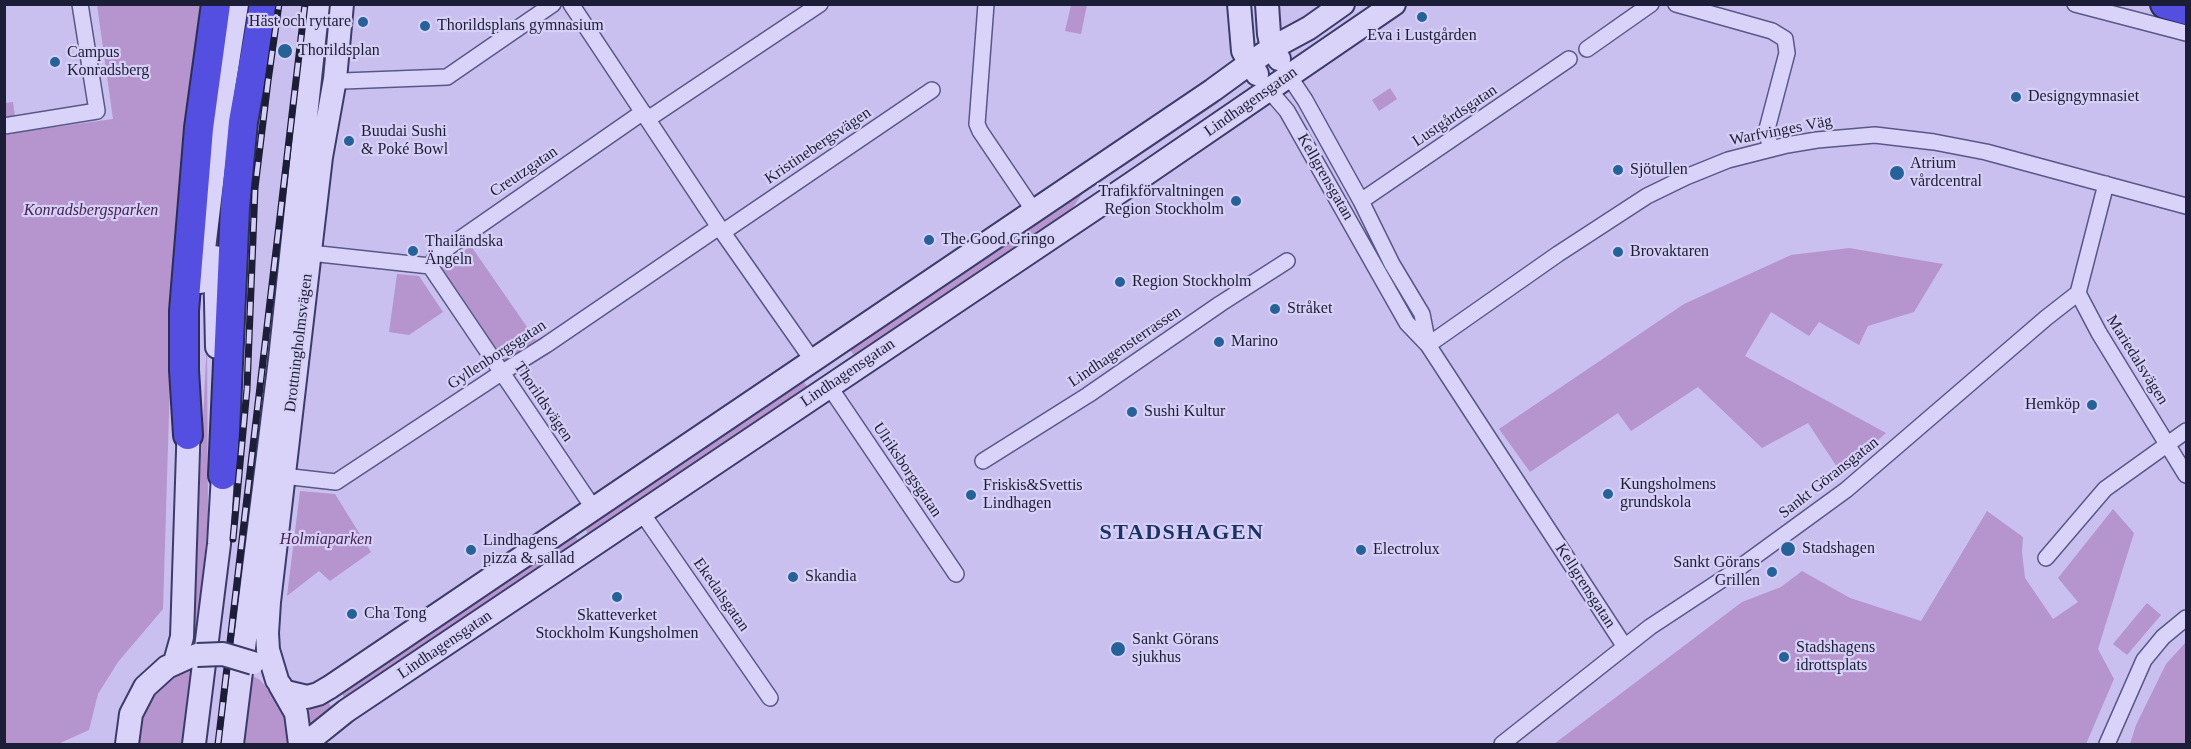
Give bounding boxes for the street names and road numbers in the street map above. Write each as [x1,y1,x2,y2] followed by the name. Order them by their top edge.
[1201,63,1301,141] street label: Lindhagensgatan
[1409,81,1501,151] street label: Lustgårdsgatan
[761,103,875,189] street label: Kristinebergsvägen
[1728,112,1834,150] street label: Warfvinges Väg
[1292,130,1358,224] street label: Kellgrensgatan
[487,142,561,202] street label: Creutzgatan
[281,273,317,413] street label: Drottningholmsvägen
[1065,302,1185,392] street label: Lindhagensterrassen
[2102,312,2172,408] street label: Mariedalsvägen
[444,316,550,394] street label: Gyllenborgsgatan
[797,334,899,412] street label: Lindhagensgatan
[509,358,577,446] street label: Thorildsvägen
[868,419,946,521] street label: Ulriksborgsgatan
[1775,433,1883,523] street label: Sankt Göransgatan
[1551,540,1619,632] street label: Kellgrensgatan
[689,555,753,635] street label: Ekedalsgatan
[394,606,496,684] street label: Lindhagensgatan

